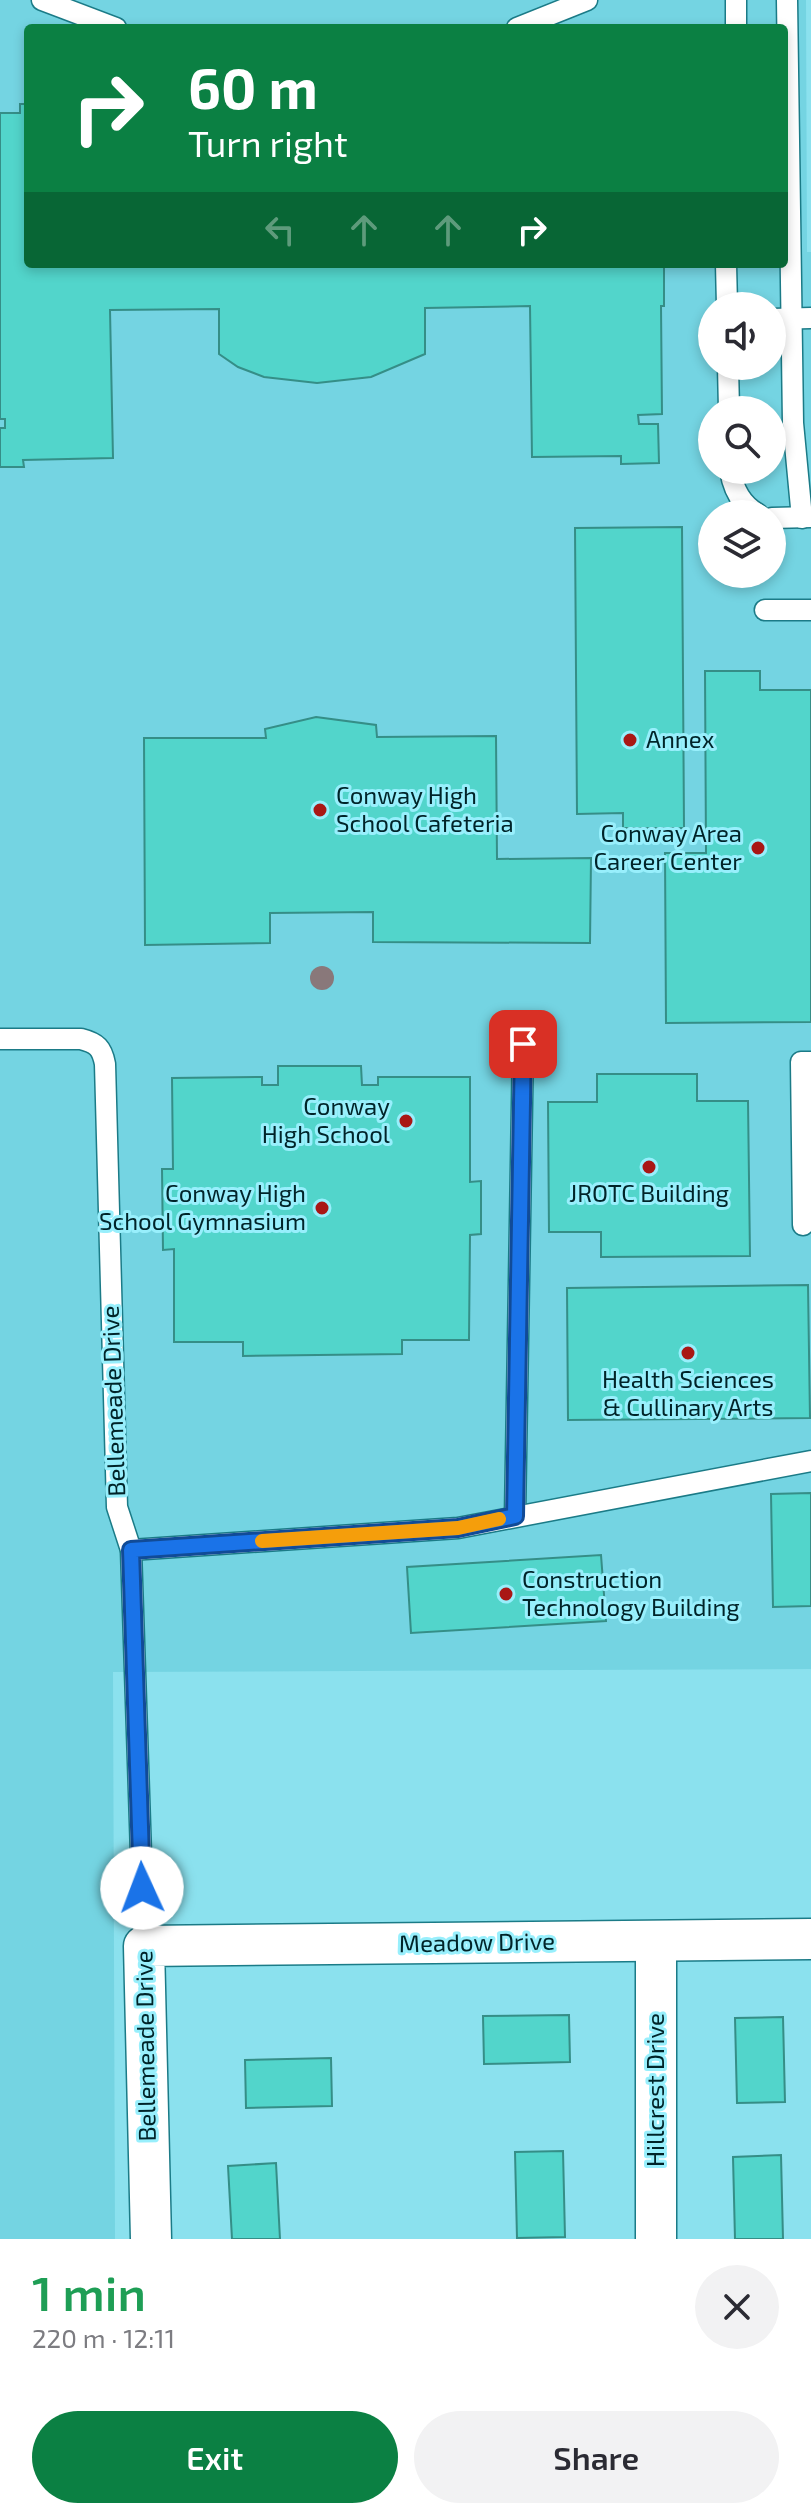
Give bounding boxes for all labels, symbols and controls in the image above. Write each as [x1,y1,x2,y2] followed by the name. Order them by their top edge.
[188,53,318,120] text: 60 m
[56,56,160,160] icon: right
[188,121,348,164] text: Turn right
[258,208,302,252] icon: left
[342,208,386,252] icon: ahead
[426,208,470,252] icon: ahead
[510,208,554,252] icon: right
[698,292,786,588] map controls
[698,292,786,380] button: sound
[698,396,786,484] button: search
[698,500,786,588] button: layers
[646,724,715,753] place label: Annex
[621,731,639,749] marker: Annex
[336,780,514,837] place label: Conway High School Cafeteria
[311,801,329,819] marker: Conway High School Cafeteria
[593,818,742,875] place label: Conway Area Career Center
[749,839,767,857] marker: Conway Area Career Center
[489,1010,557,1078] pin
[501,1022,545,1066] icon: arrive
[262,1091,390,1148] place label: Conway High School
[397,1112,415,1130] marker: Conway High School
[640,1158,658,1176] marker: JROTC Building
[99,1178,306,1235] place label: Conway High School Gymnasium
[569,1178,729,1207] place label: JROTC Building
[313,1199,331,1217] marker: Conway High School Gymnasium
[95,1305,130,1497] street label: Bellemeade Drive
[679,1344,697,1362] marker: Health Sciences & Cullinary Arts
[602,1364,774,1421] place label: Health Sciences & Cullinary Arts
[522,1564,740,1621] place label: Construction Technology Building
[497,1585,515,1603] marker: Construction Technology Building
[100,1846,184,1930] position arrow
[399,1926,555,1957] street label: Meadow Drive
[128,1950,161,2142] street label: Bellemeade Drive
[640,2013,669,2167] street label: Hillcrest Drive
[32,2263,146,2321] text: 1 min
[695,2265,779,2349] button: close
[32,2322,175,2353] text: 220 m · 12:11
[32,2411,398,2503] button: Exit
[414,2411,779,2503] button: Share

